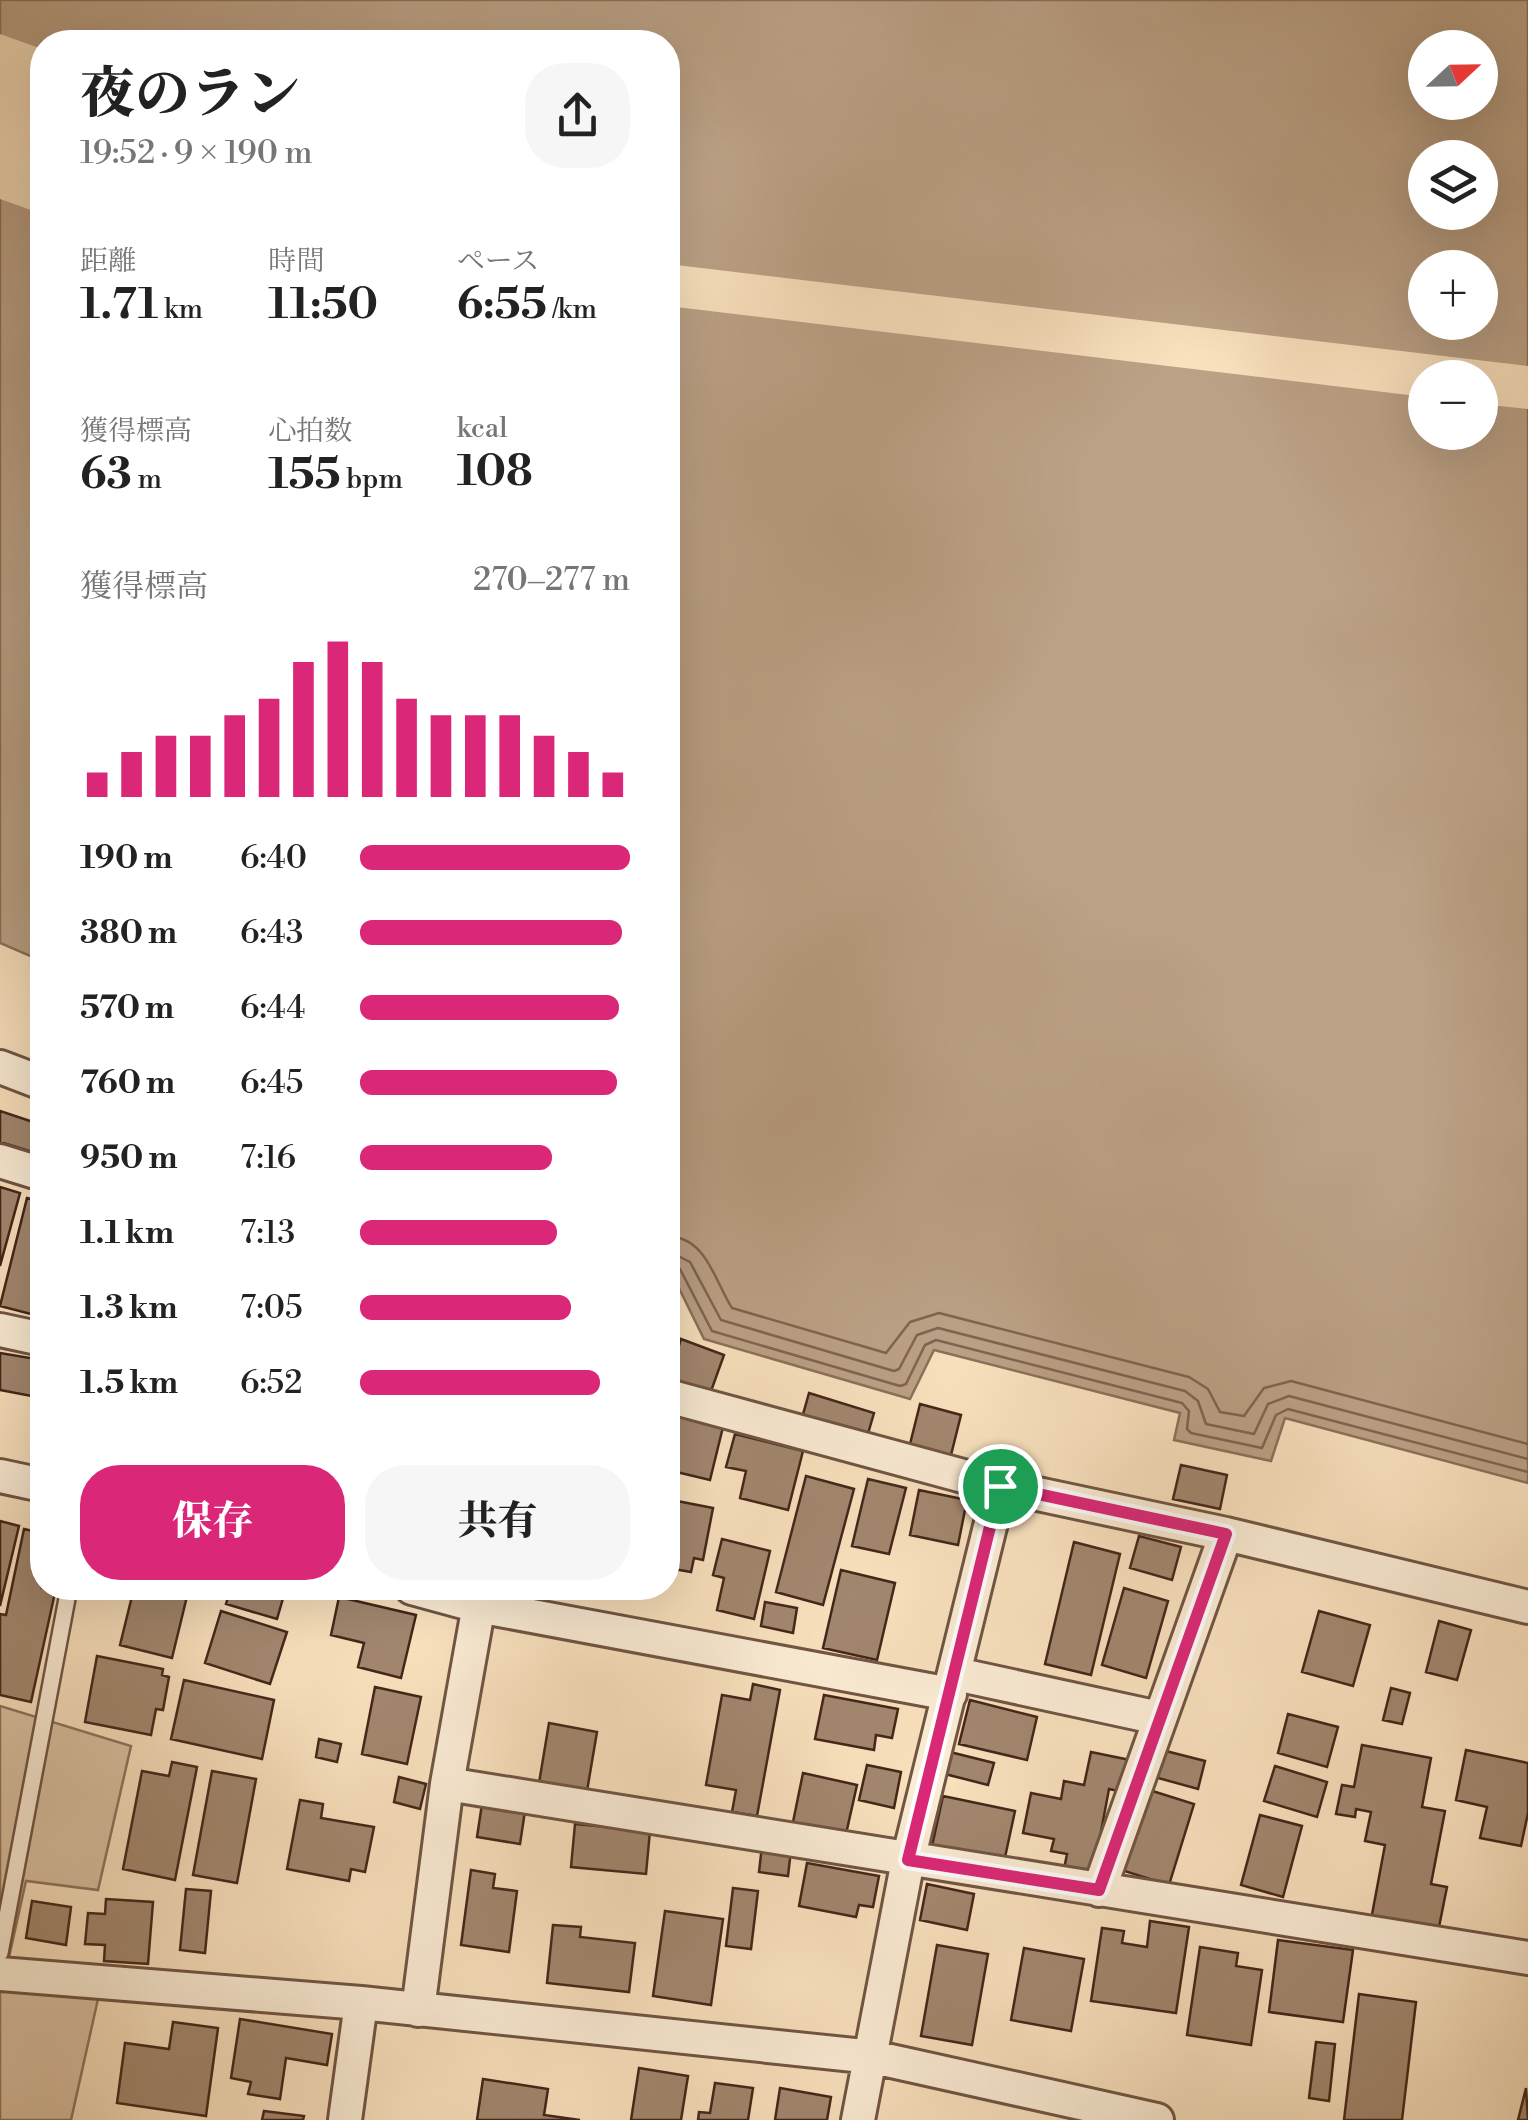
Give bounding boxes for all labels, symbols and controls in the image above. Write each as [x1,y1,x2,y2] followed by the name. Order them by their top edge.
[1408,30,1498,120] north arrow
[1408,30,1498,450] map controls
[80,61,300,130] text: 夜のラン
[525,63,630,168] button: share
[80,133,313,173] text: 19:52 · 9 × 190 m
[1408,140,1498,230] button: layers
[80,244,136,279] text: 距離
[268,244,324,279] text: 時間
[457,244,539,279] text: ペース
[1408,250,1498,340] button: +
[80,279,158,332] text: 1.71
[268,279,378,332] text: 11:50
[457,279,547,332] text: 6:55
[158,292,203,327] text: km
[547,292,597,327] text: /km
[1408,360,1498,450] button: −
[457,411,507,446] text: kcal
[80,414,192,449] text: 獲得標高
[268,414,352,449] text: 心拍数
[457,446,533,499] text: 108
[80,449,132,502] text: 63
[268,449,341,502] text: 155
[132,462,162,497] text: m
[341,462,403,497] text: bpm
[473,560,630,600] text: 270–277 m
[80,567,208,607] text: 獲得標高
[80,838,173,878] text: 190 m
[240,838,307,878] text: 6:40
[80,913,177,953] text: 380 m
[240,913,303,953] text: 6:43
[80,988,174,1028] text: 570 m
[240,988,305,1028] text: 6:44
[80,1063,175,1103] text: 760 m
[240,1063,303,1103] text: 6:45
[80,1138,178,1178] text: 950 m
[240,1138,296,1178] text: 7:16
[80,1213,174,1253] text: 1.1 km
[240,1213,295,1253] text: 7:13
[80,1288,178,1328] text: 1.3 km
[240,1288,303,1328] text: 7:05
[80,1363,178,1403] text: 1.5 km
[240,1363,303,1403] text: 6:52
[958,1444,1043,1529] pin
[973,1459,1028,1514] icon: arrive
[80,1465,345,1580] button: 保存
[365,1465,630,1580] button: 共有

